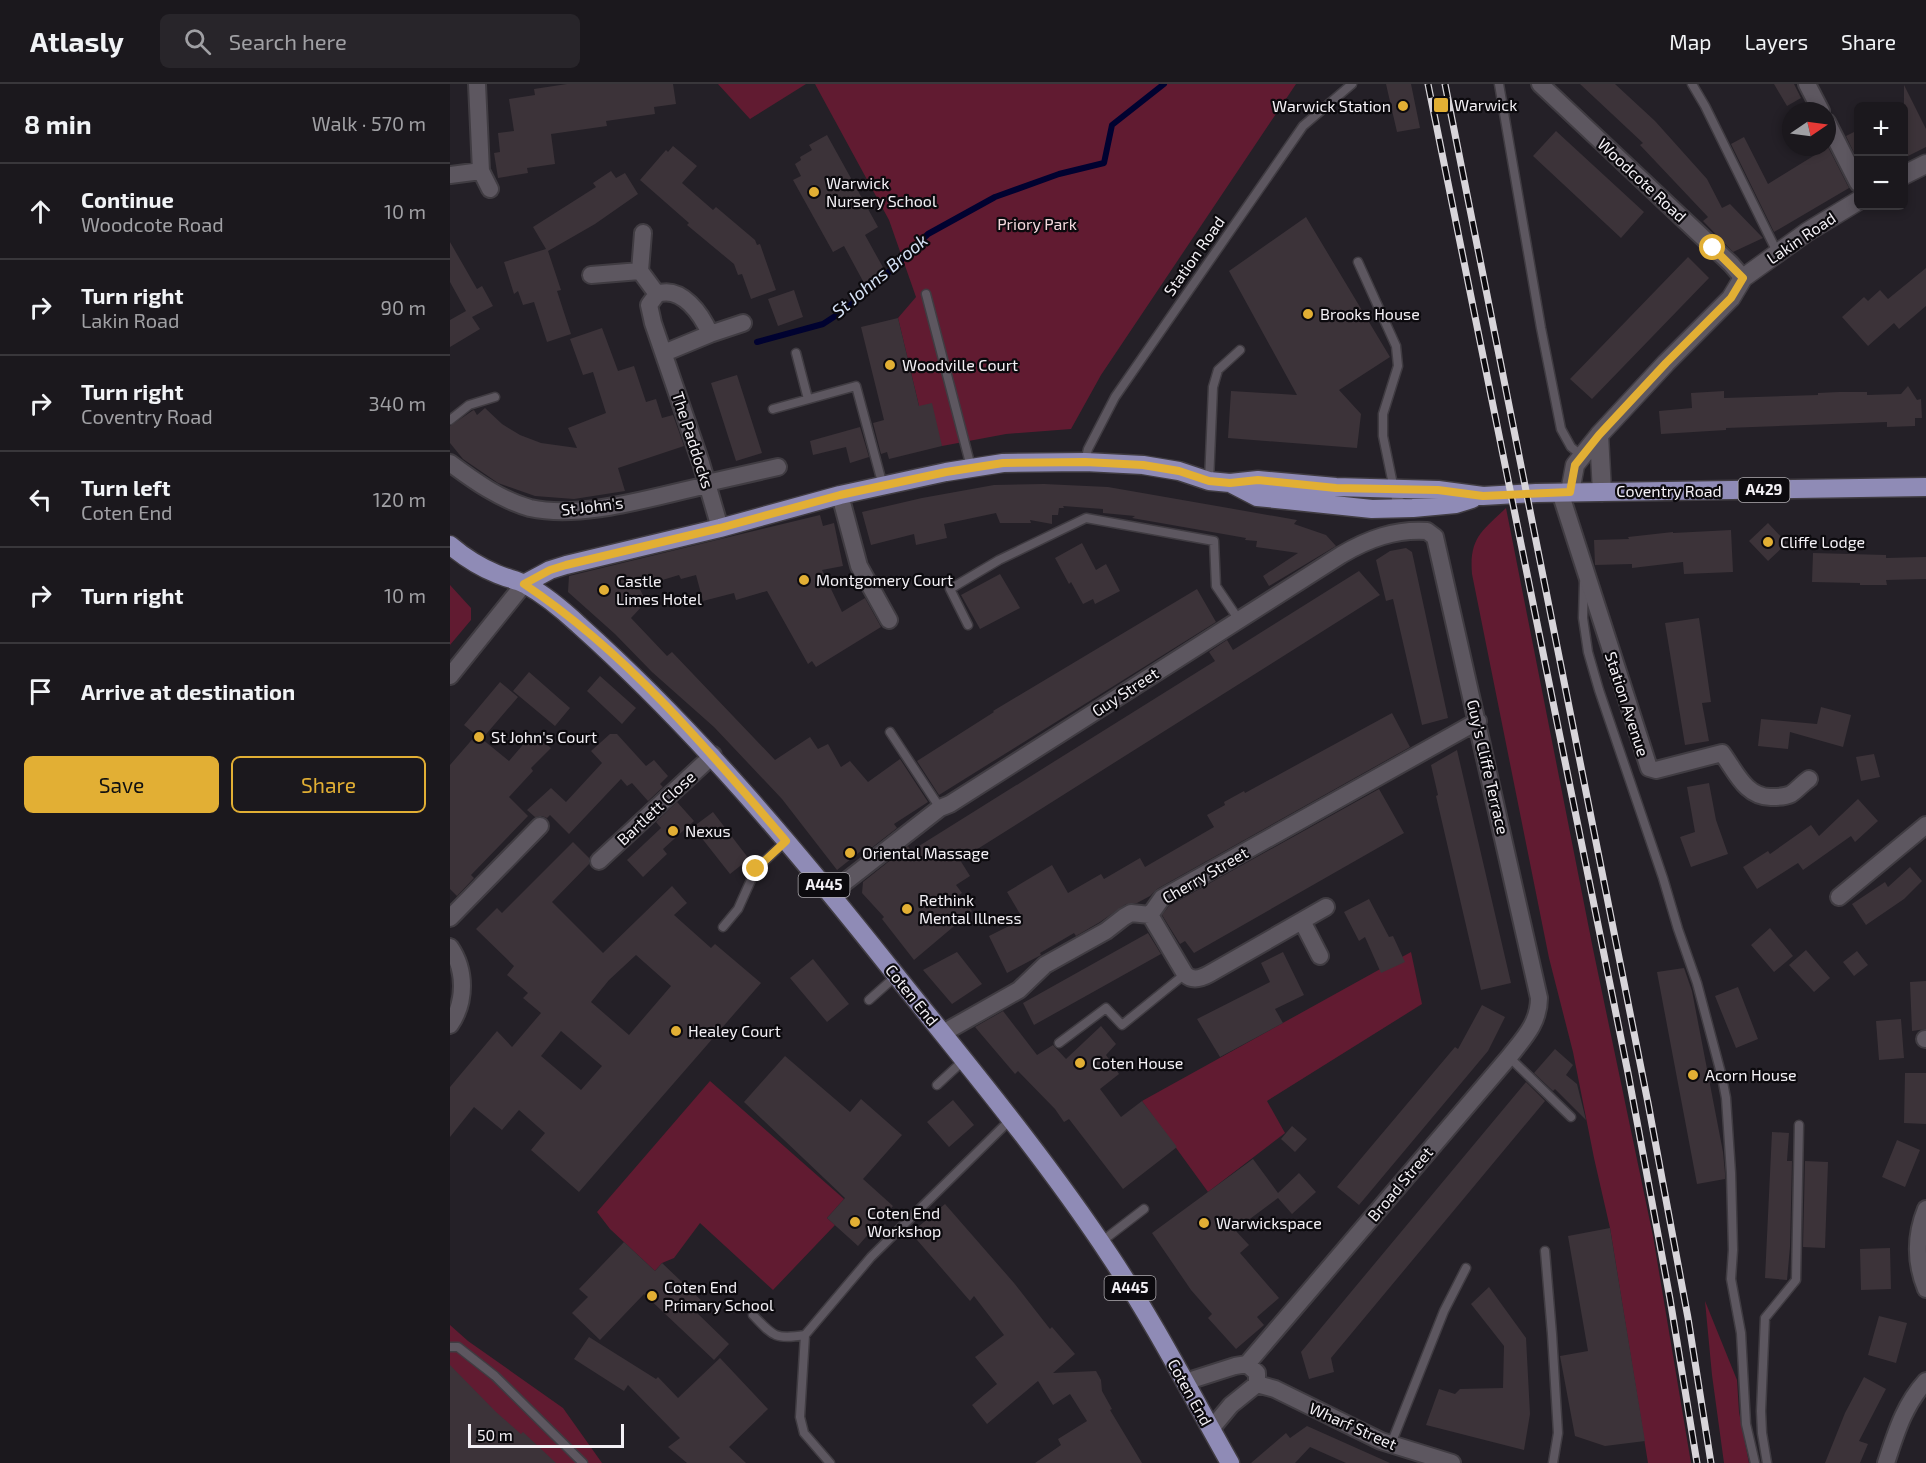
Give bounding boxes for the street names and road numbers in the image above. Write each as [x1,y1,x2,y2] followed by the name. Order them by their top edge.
[1594,134,1691,225] street label: Woodcote Road
[1763,208,1839,268] street label: Lakin Road
[1159,212,1228,299] street label: Station Road
[669,389,718,491] street label: The Paddocks
[1738,478,1790,502] road number: A429
[1616,481,1722,500] street label: Coventry Road
[560,492,624,519] street label: St John's
[1602,649,1653,759] street label: Station Avenue
[1088,663,1161,720] street label: Guy Street
[1464,698,1513,836] street label: Guy's Cliffe Terrace
[613,767,699,849] street label: Bartlett Close
[1158,842,1251,907] street label: Cherry Street
[798,873,850,897] road number: A445
[882,960,943,1029] street label: Coten End
[1363,1143,1436,1225] street label: Broad Street
[1104,1276,1156,1300] road number: A445
[1164,1355,1216,1428] street label: Coten End
[1307,1398,1400,1453] street label: Wharf Street

